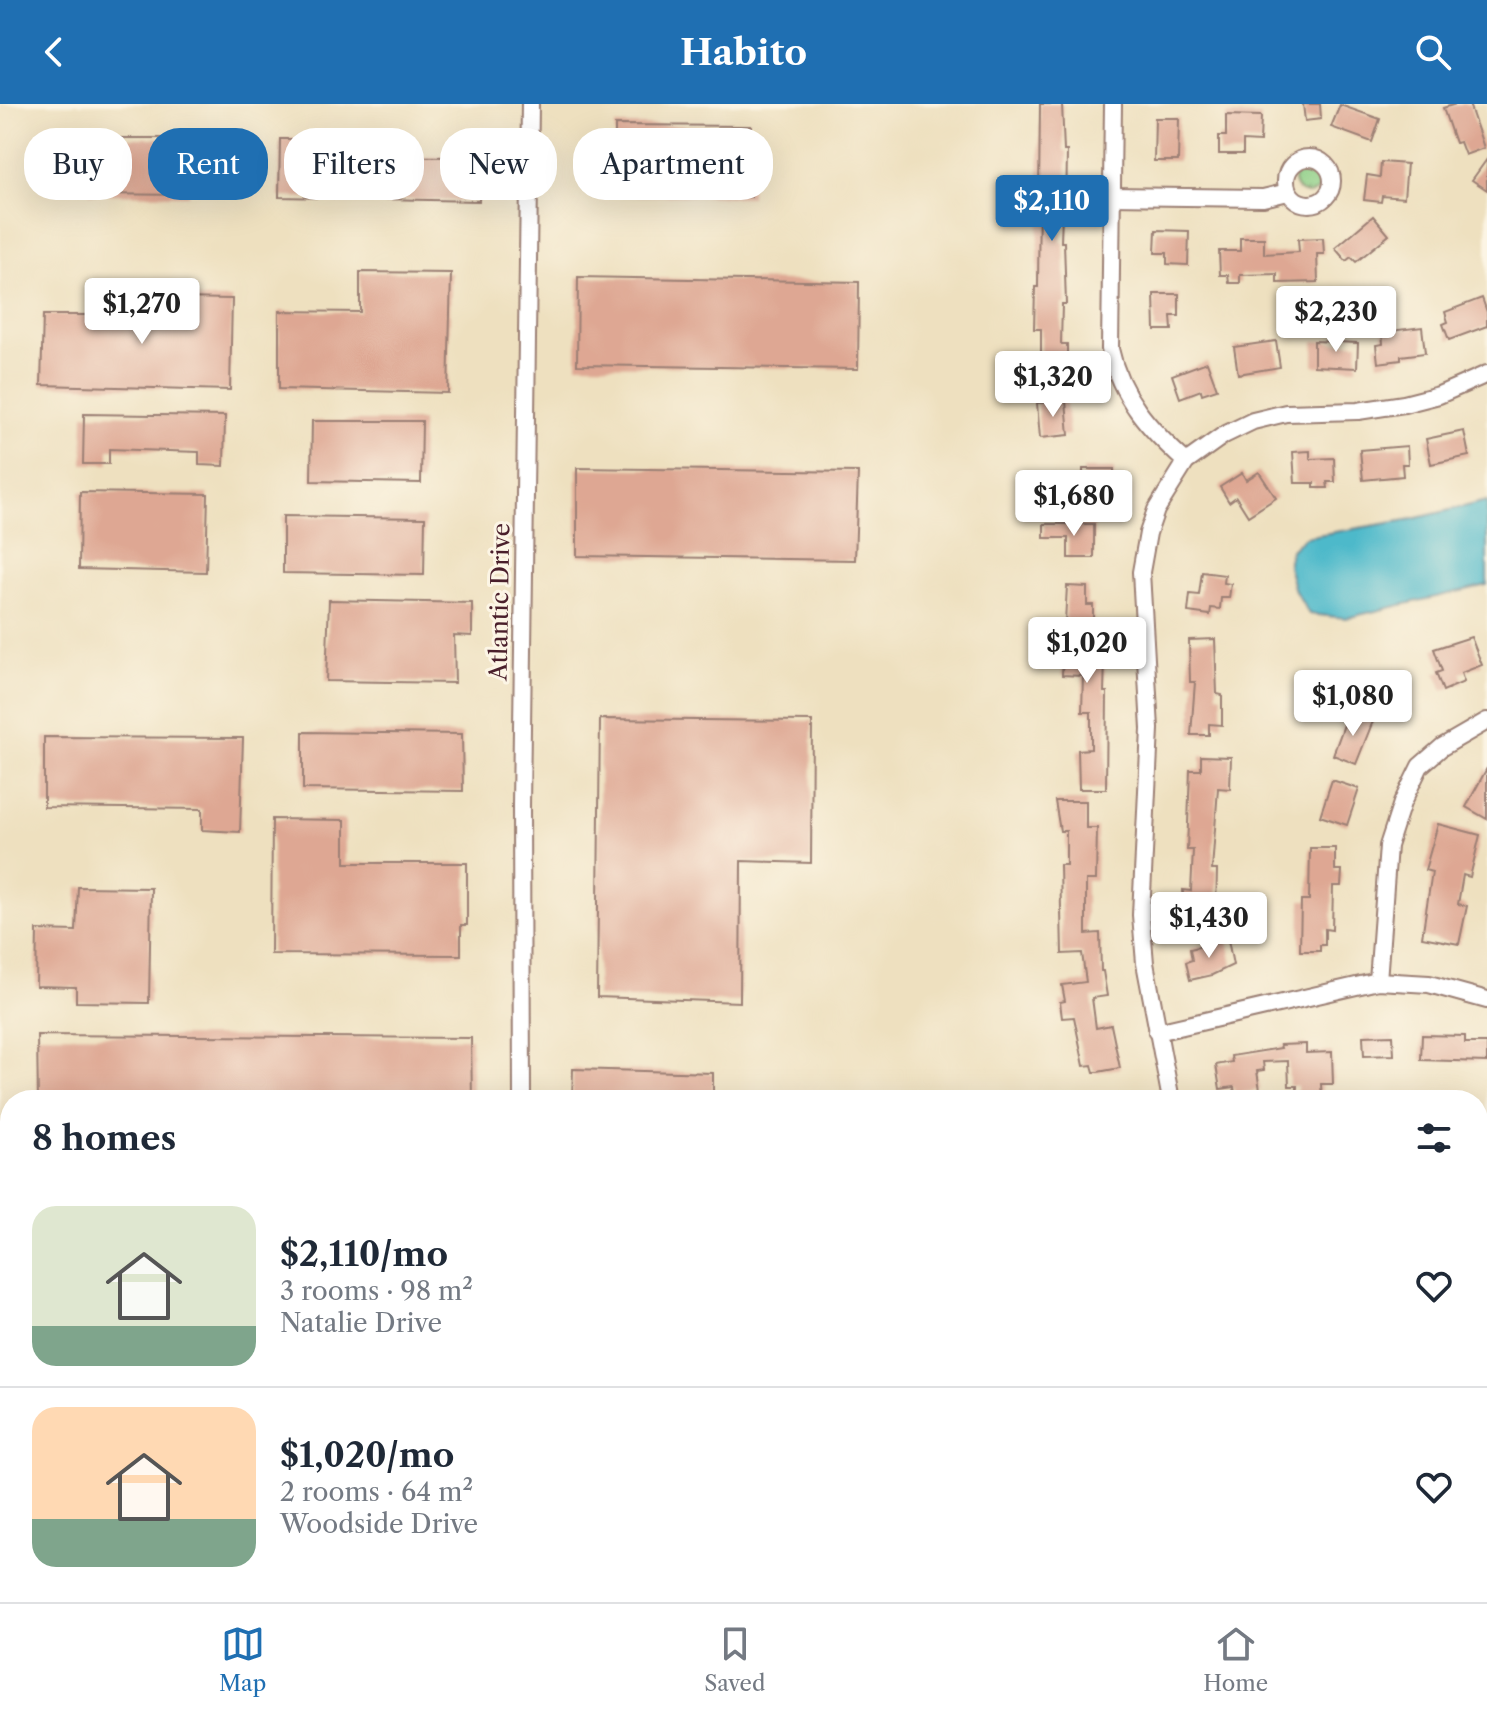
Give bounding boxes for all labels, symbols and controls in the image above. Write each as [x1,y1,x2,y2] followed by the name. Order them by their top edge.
[32,30,76,74] icon: back
[680,30,807,74] text: Habito
[1411,30,1455,74] icon: search
[24,128,132,200] chip: Buy
[148,128,268,200] chip: Rent
[284,128,424,200] chip: Filters
[440,128,557,200] chip: New
[573,128,773,200] chip: Apartment
[987,175,1117,243] pin: $2,110
[1014,185,1090,217] text: $2,110
[77,278,207,346] pin: $1,270
[1271,286,1401,354] pin: $2,230
[103,288,181,320] text: $1,270
[1294,296,1378,328] text: $2,230
[988,351,1118,419] pin: $1,320
[1013,361,1093,393] text: $1,320
[1009,470,1139,538] pin: $1,680
[1033,480,1115,512] text: $1,680
[484,523,515,682] street label: Atlantic Drive
[1022,617,1152,685] pin: $1,020
[1046,627,1128,659] text: $1,020
[1288,670,1418,738] pin: $1,080
[1312,680,1394,712] text: $1,080
[1144,892,1274,960] pin: $1,430
[1169,902,1249,934] text: $1,430
[1412,1116,1456,1160] icon: filters
[32,1117,176,1159] text: 8 homes
[280,1233,448,1275] text: $2,110/mo
[96,1238,192,1334] icon: home
[1412,1264,1456,1308] icon: heart
[280,1275,473,1307] text: 3 rooms · 98 m²
[280,1307,442,1339] text: Natalie Drive
[280,1434,454,1476] text: $1,020/mo
[96,1439,192,1535] icon: home
[1412,1465,1456,1509] icon: heart
[280,1476,473,1508] text: 2 rooms · 64 m²
[280,1508,478,1540] text: Woodside Drive
[219,1622,266,1697] tab: Map
[704,1622,765,1697] tab: Saved
[1203,1622,1268,1697] tab: Home

